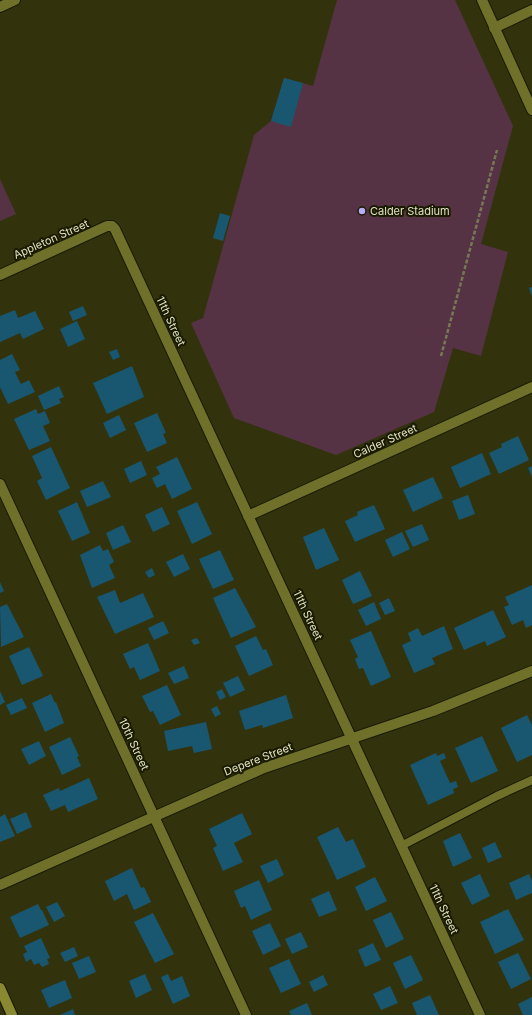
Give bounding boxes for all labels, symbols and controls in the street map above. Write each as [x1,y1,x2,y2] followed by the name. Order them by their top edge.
[370,204,450,218] place label: Calder Stadium
[357,206,367,216] marker: Calder Stadium
[11,216,91,262] street label: Appleton Street
[153,294,189,348] street label: 11th Street
[351,421,419,461] street label: Calder Street
[290,588,326,642] street label: 11th Street
[116,716,152,773] street label: 10th Street
[222,739,294,778] street label: Depere Street
[426,882,462,936] street label: 11th Street

